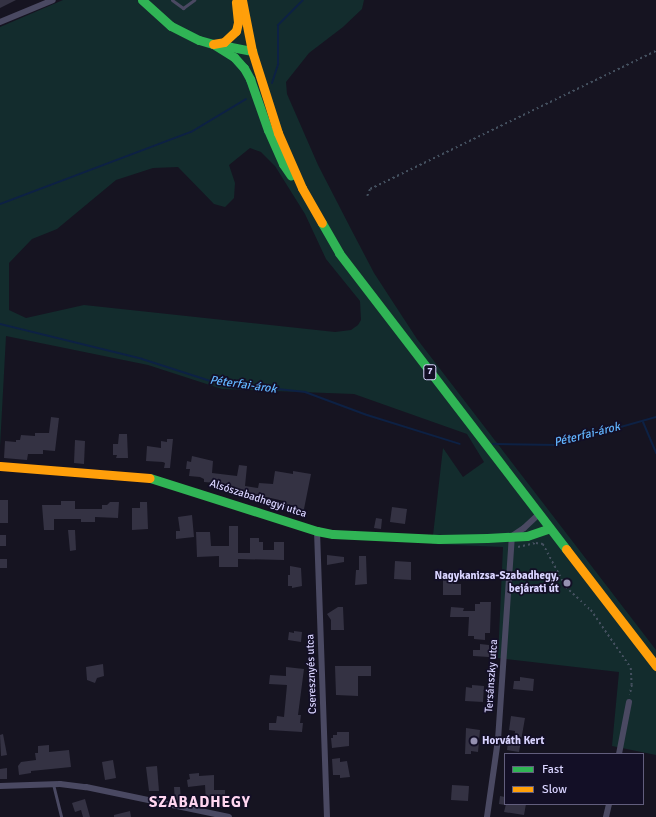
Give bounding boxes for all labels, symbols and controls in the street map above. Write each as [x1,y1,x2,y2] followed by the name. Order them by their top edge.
[423,364,437,380] road number: 7
[209,373,277,397] water label: Péterfai-árok
[553,420,621,450] water label: Péterfai-árok
[208,477,308,521] street label: Alsószabadhegyi utca
[435,570,559,596] place label: Nagykanizsa-Szabadhegy, bejárati út
[562,578,572,588] marker: Nagykanizsa-Szabadhegy, bejárati út
[304,634,320,714] street label: Cseresznyés utca
[483,639,501,713] street label: Tersánszky utca
[482,734,544,748] place label: Horváth Kert
[469,736,479,746] marker: Horváth Kert
[504,753,644,805] legend
[542,762,563,777] text: Fast
[542,782,567,797] text: Slow
[149,794,251,812] district label: SZABADHEGY

